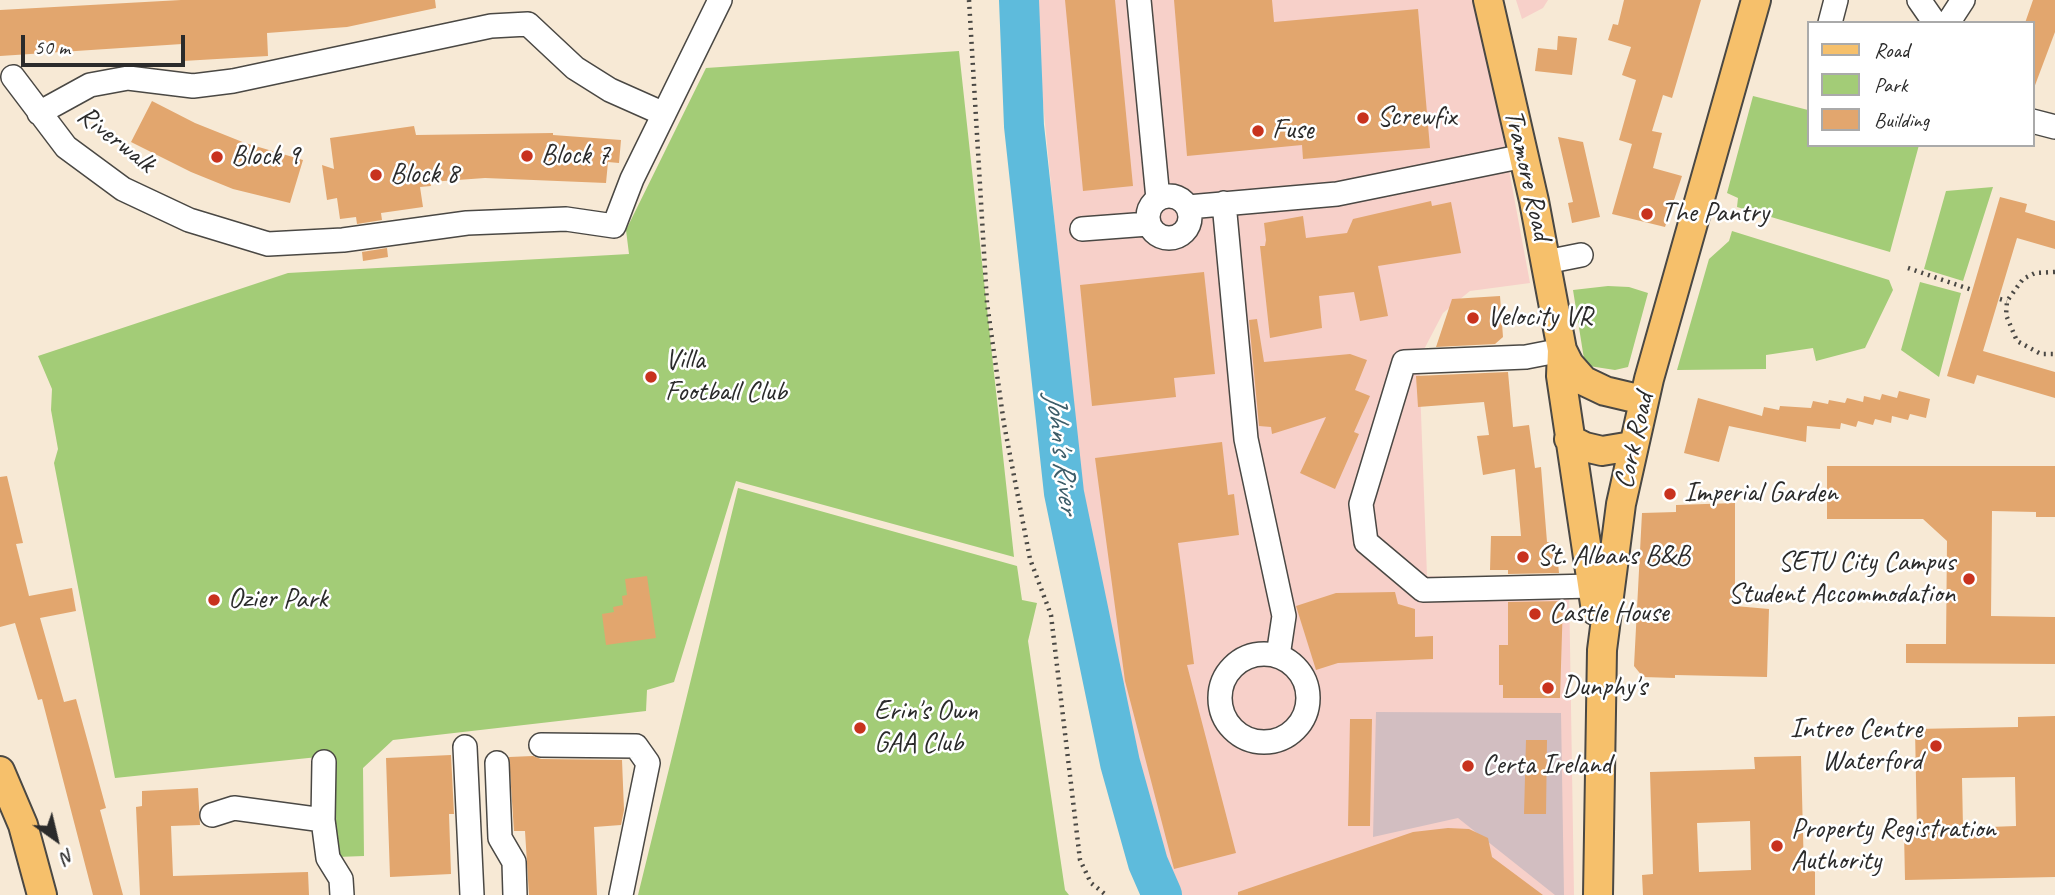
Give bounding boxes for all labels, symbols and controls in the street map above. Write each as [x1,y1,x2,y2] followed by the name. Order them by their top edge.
[24,21,189,65] scale bar
[1806,21,2034,147] legend
[34,34,70,60] text: 50 m
[1874,37,1909,63] text: Road
[1874,72,1907,98] text: Park
[70,99,162,181] street label: Riverwalk
[1377,101,1456,135] place label: Screwfix
[1496,107,1558,243] street label: Tramore Road
[1874,107,1929,133] text: Building
[1355,110,1371,126] marker: Screwfix
[1272,114,1313,148] place label: Fuse
[1250,123,1266,139] marker: Fuse
[541,139,610,173] place label: Block 7
[231,140,300,174] place label: Block 9
[519,148,535,164] marker: Block 7
[209,149,225,165] marker: Block 9
[390,158,459,192] place label: Block 8
[368,167,384,183] marker: Block 8
[1661,197,1769,231] place label: The Pantry
[1639,206,1655,222] marker: The Pantry
[1487,301,1592,335] place label: Velocity VR
[1465,310,1481,326] marker: Velocity VR
[665,344,787,410] place label: Villa Football Club
[643,369,659,385] marker: Villa Football Club
[1608,390,1662,492] street label: Cork Road
[1036,391,1086,515] water label: John's River
[1684,477,1838,511] place label: Imperial Garden
[1662,486,1678,502] marker: Imperial Garden
[1537,540,1690,574] place label: St. Albans B&B
[1728,546,1955,612] place label: SETU City Campus Student Accommodation
[1515,549,1531,565] marker: St. Albans B&B
[1961,571,1977,587] marker: SETU City Campus Student Accommodation
[228,583,327,617] place label: Ozier Park
[206,592,222,608] marker: Ozier Park
[1549,597,1669,631] place label: Castle House
[1527,606,1543,622] marker: Castle House
[1562,671,1647,705] place label: Dunphy's
[1540,680,1556,696] marker: Dunphy's
[874,695,978,761] place label: Erin's Own GAA Club
[1790,713,1922,779] place label: Intreo Centre Waterford
[852,720,868,736] marker: Erin's Own GAA Club
[1928,738,1944,754] marker: Intreo Centre Waterford
[1482,749,1611,783] place label: Certa Ireland
[1460,758,1476,774] marker: Certa Ireland
[21,804,91,874] north arrow
[1791,813,1996,879] place label: Property Registration Authority
[1769,838,1785,854] marker: Property Registration Authority
[56,843,79,870] text: N

